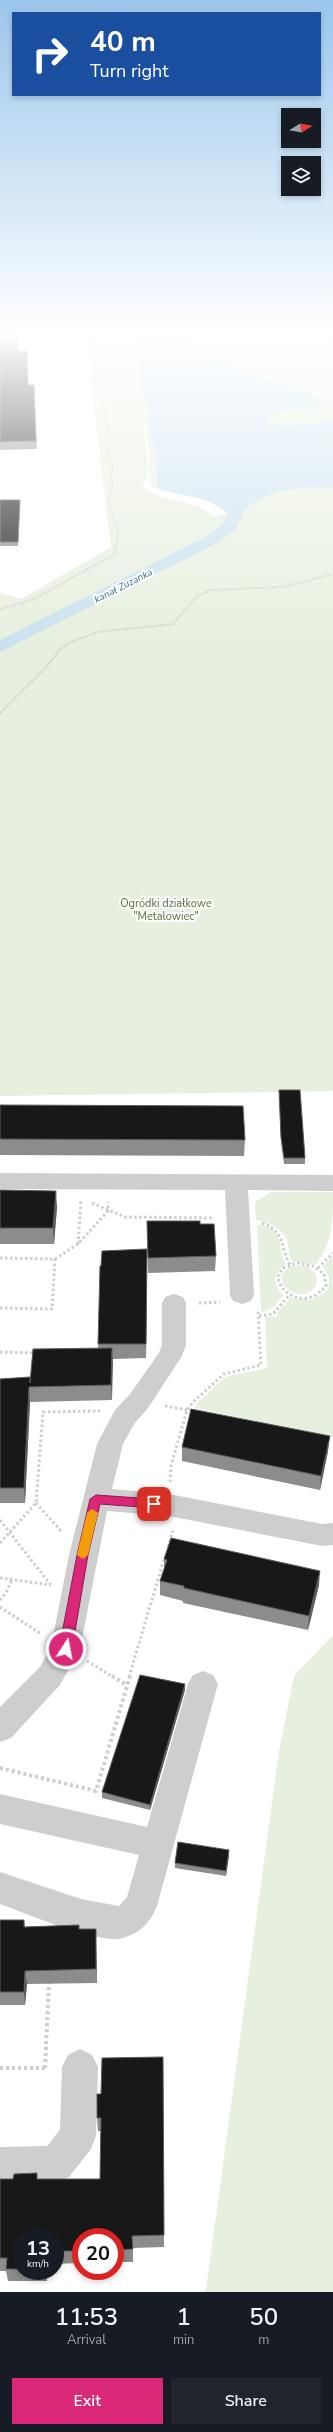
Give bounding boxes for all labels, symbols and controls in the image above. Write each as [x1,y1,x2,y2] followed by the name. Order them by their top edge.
[90,23,156,61] text: 40 m
[24,28,76,80] icon: right
[90,59,169,83] text: Turn right
[281,108,321,148] north arrow
[281,108,321,196] map controls
[281,156,321,196] button: layers
[92,565,155,607] water label: kanał Zuzanka
[120,896,212,924] park label: Ogródki działkowe "Metalowiec"
[137,1487,171,1521] pin
[143,1493,165,1515] icon: arrive
[45,1628,87,1670] position arrow
[72,2228,124,2280] speed limit sign: 20
[26,2235,50,2262] text: 13
[27,2257,49,2271] text: km/h
[55,2301,118,2333] text: 11:53
[177,2301,191,2333] text: 1
[249,2301,278,2333] text: 50
[67,2331,106,2349] text: Arrival
[173,2331,194,2349] text: min
[258,2331,269,2349] text: m
[12,2378,163,2424] button: Exit
[171,2378,321,2424] button: Share

